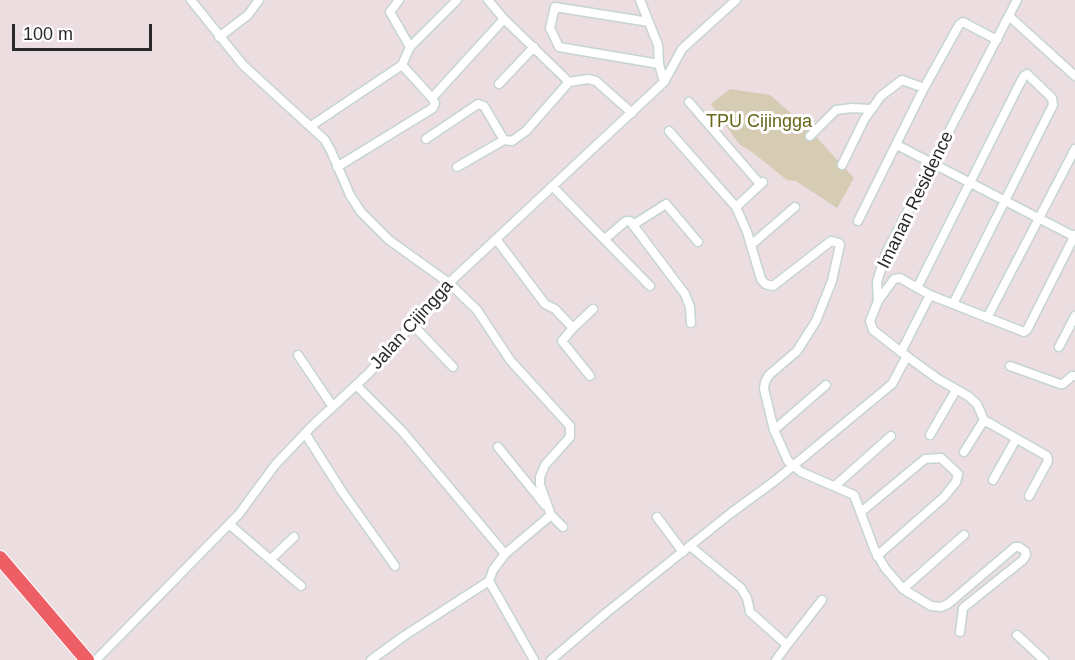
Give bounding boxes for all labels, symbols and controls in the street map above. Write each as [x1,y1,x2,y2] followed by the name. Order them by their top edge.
[15,12,154,50] scale bar
[23,24,73,44] text: 100 m
[706,111,812,133] park label: TPU Cijingga
[873,128,959,272] street label: Imanan Residence
[366,276,458,374] street label: Jalan Cijingga

